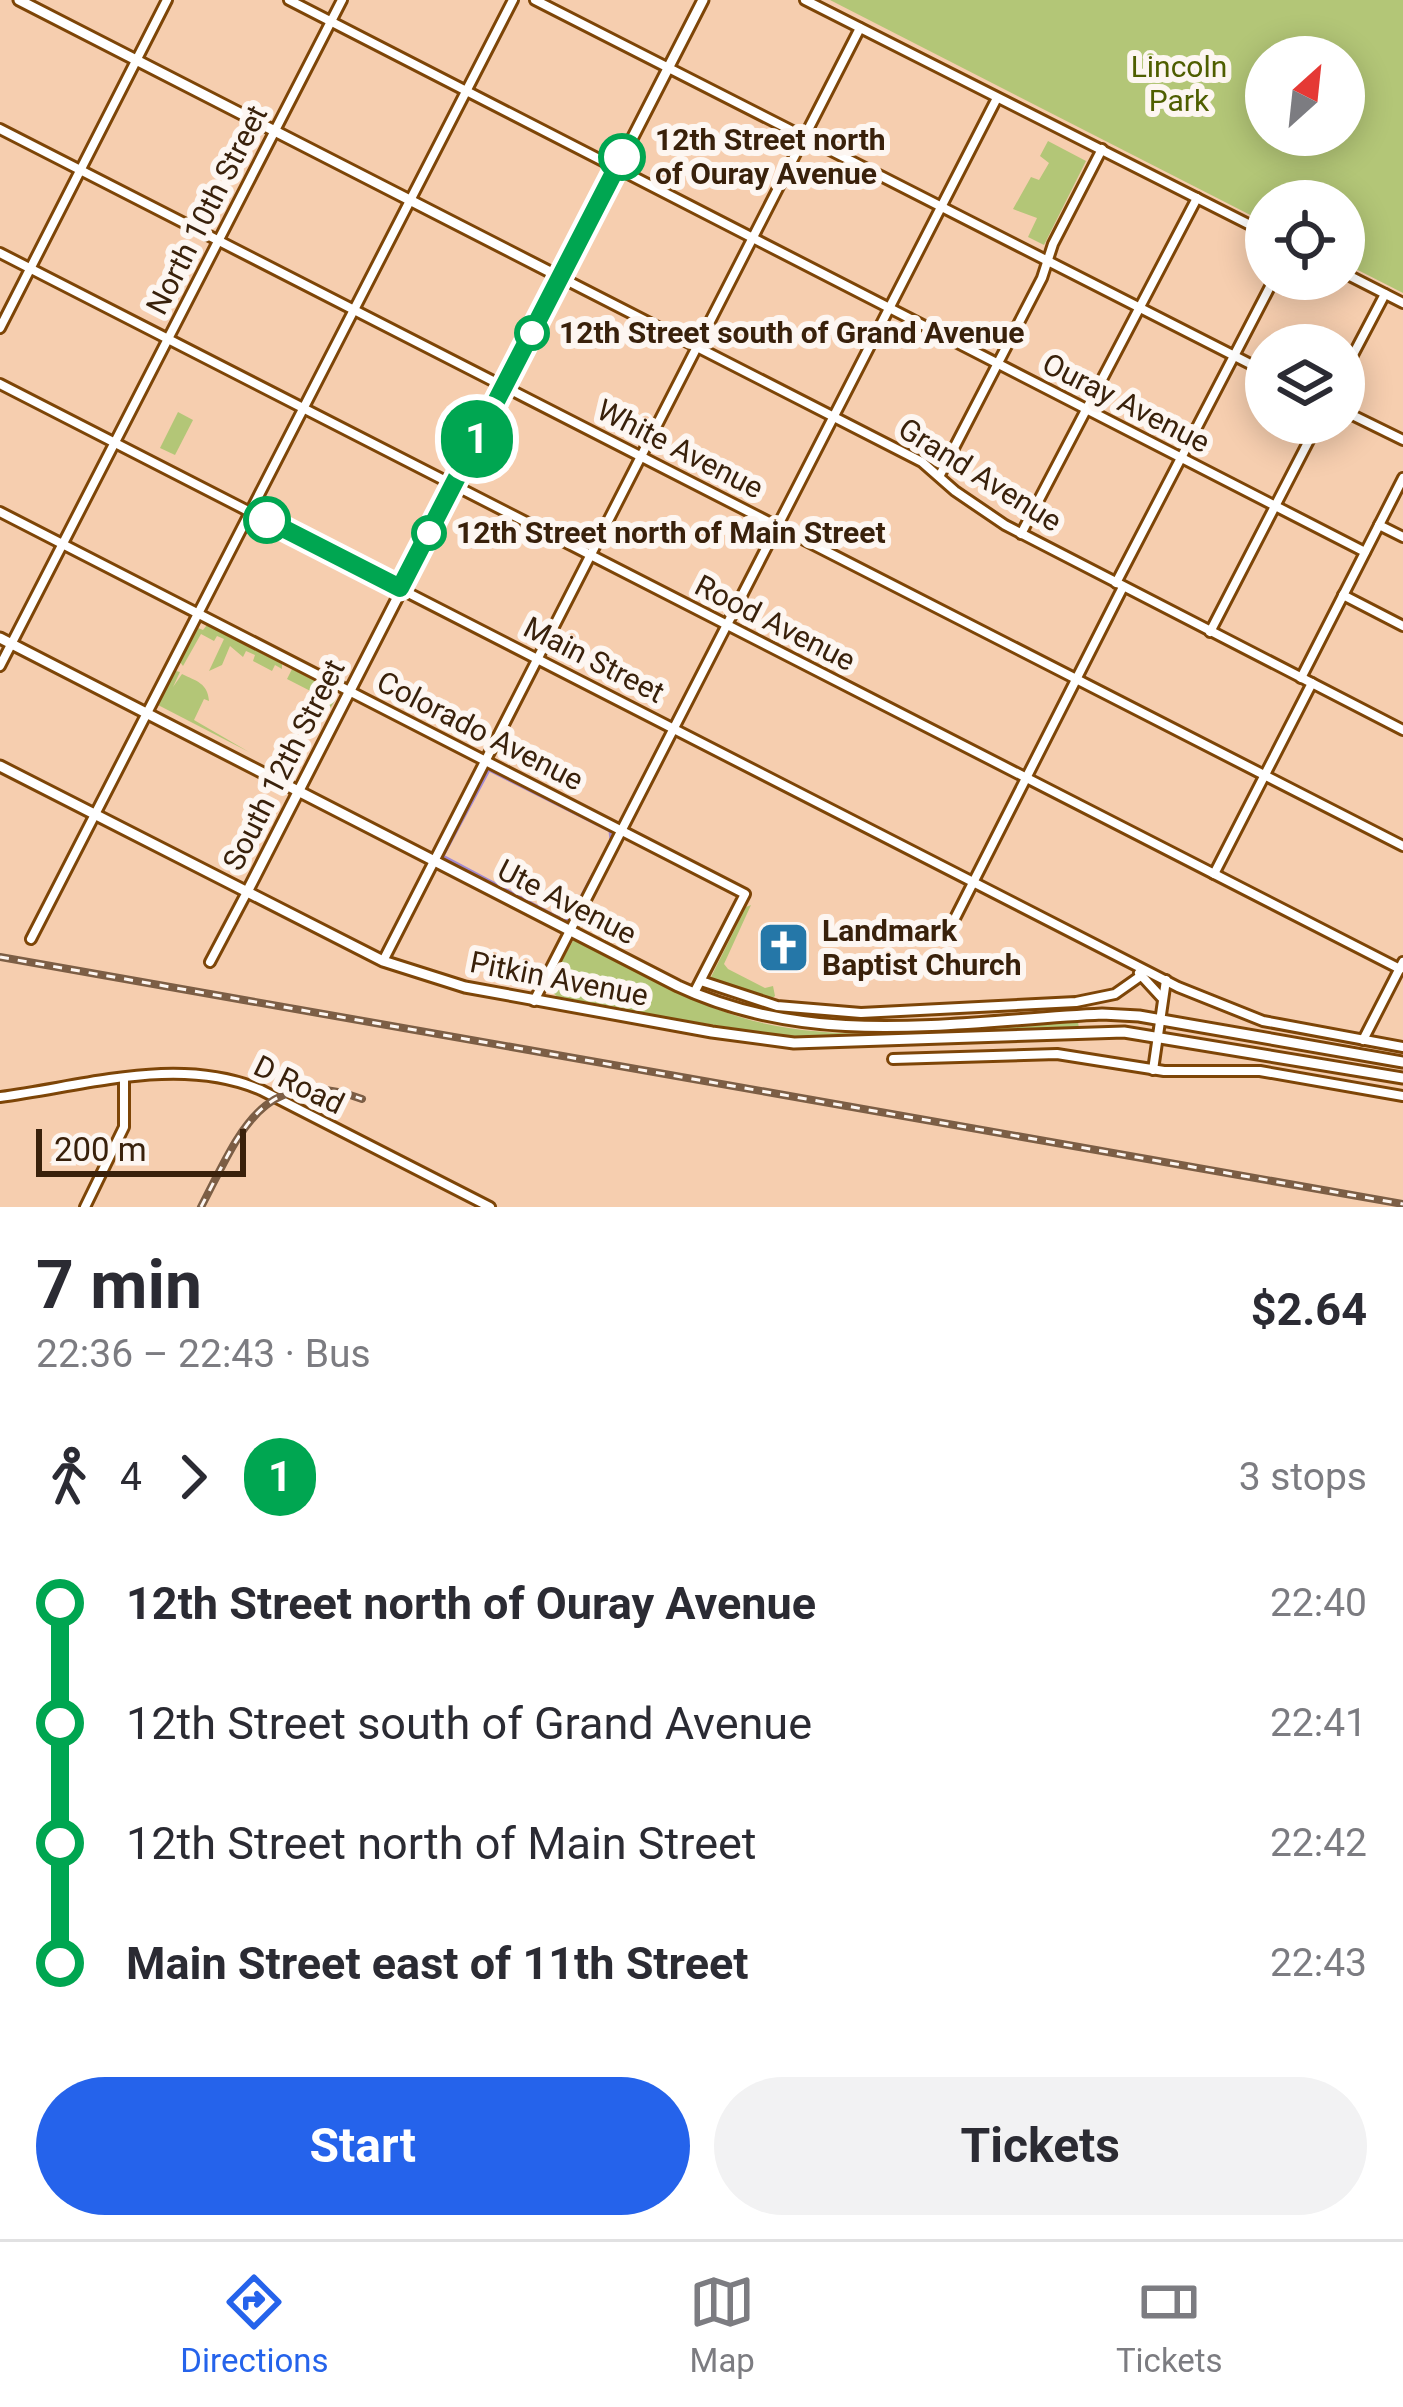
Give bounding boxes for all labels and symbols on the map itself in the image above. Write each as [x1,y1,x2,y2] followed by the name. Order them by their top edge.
[1245,36,1365,156] north arrow
[1131,49,1227,118] park label: Lincoln Park
[139,99,274,320] street label: North 10th Street
[655,122,886,191] place label: 12th Street north of Ouray Avenue
[600,135,644,179] marker: 12th Street north of Ouray Avenue
[559,315,1024,350] place label: 12th Street south of Grand Avenue
[516,317,548,349] marker: 12th Street south of Grand Avenue
[1037,346,1216,460] street label: Ouray Avenue
[591,392,769,505] street label: White Avenue
[438,400,516,478] line badge: 1
[892,411,1068,539] street label: Grand Avenue
[245,498,289,542] unlabelled marker
[456,515,886,550] place label: 12th Street north of Main Street
[413,517,445,549] marker: 12th Street north of Main Street
[689,567,861,678] street label: Rood Avenue
[518,609,670,710] street label: Main Street
[215,654,352,876] street label: South 12th Street
[371,664,589,798] street label: Colorado Avenue
[492,852,642,951] street label: Ute Avenue
[822,913,1022,982] place label: Landmark Baptist Church
[755,920,811,976] church icon: Landmark Baptist Church
[467,944,651,1013] street label: Pitkin Avenue
[248,1048,350,1121] street label: D Road
[36,1123,246,1176] scale bar

